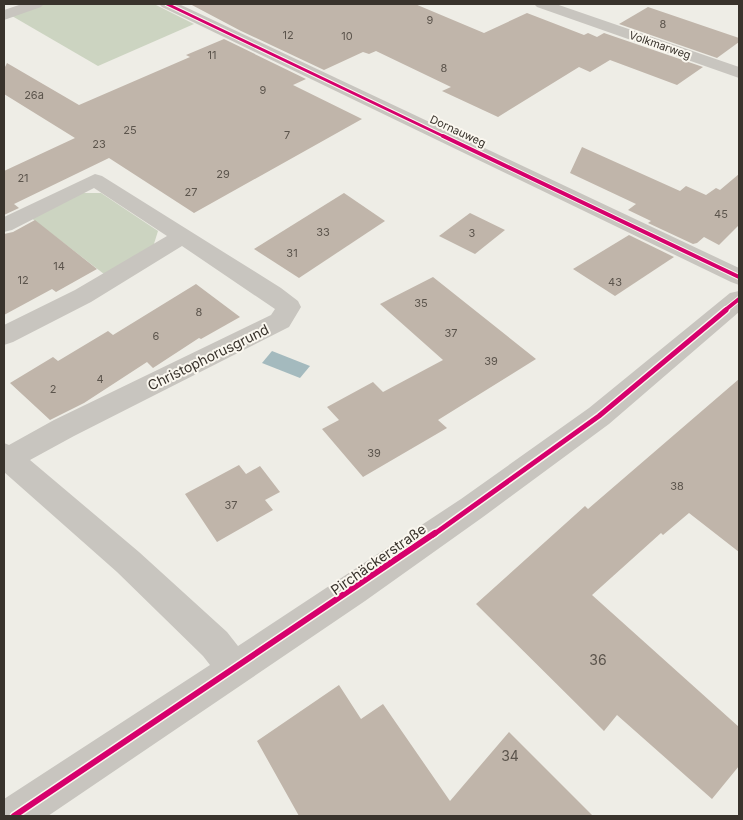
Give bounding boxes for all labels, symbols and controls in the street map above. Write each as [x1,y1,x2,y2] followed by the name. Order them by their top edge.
[427,13,434,27] house number: 9
[660,17,667,31] house number: 8
[282,28,294,42] house number: 12
[627,28,693,62] street label: Volkmarweg
[341,29,353,43] house number: 10
[208,48,216,62] house number: 11
[441,61,448,75] house number: 8
[260,83,267,97] house number: 9
[24,88,44,102] house number: 26a
[428,112,488,150] street label: Dornauweg
[123,123,137,137] house number: 25
[284,128,290,142] house number: 7
[92,137,106,151] house number: 23
[216,167,230,181] house number: 29
[17,171,29,185] house number: 21
[185,185,197,199] house number: 27
[714,207,728,221] house number: 45
[316,225,330,239] house number: 33
[469,226,476,240] house number: 3
[286,246,298,260] house number: 31
[53,259,65,273] house number: 14
[17,273,29,287] house number: 12
[608,275,622,289] house number: 43
[414,296,428,310] house number: 35
[196,305,203,319] house number: 8
[145,320,271,394] street label: Christophorusgrund
[444,326,458,340] house number: 37
[153,329,160,343] house number: 6
[484,354,498,368] house number: 39
[96,372,104,386] house number: 4
[50,382,56,396] house number: 2
[367,446,381,460] house number: 39
[670,479,684,493] house number: 38
[224,498,238,512] house number: 37
[327,520,429,598] street label: Pirchäckerstraße
[589,651,607,668] house number: 36
[501,747,519,764] house number: 34

